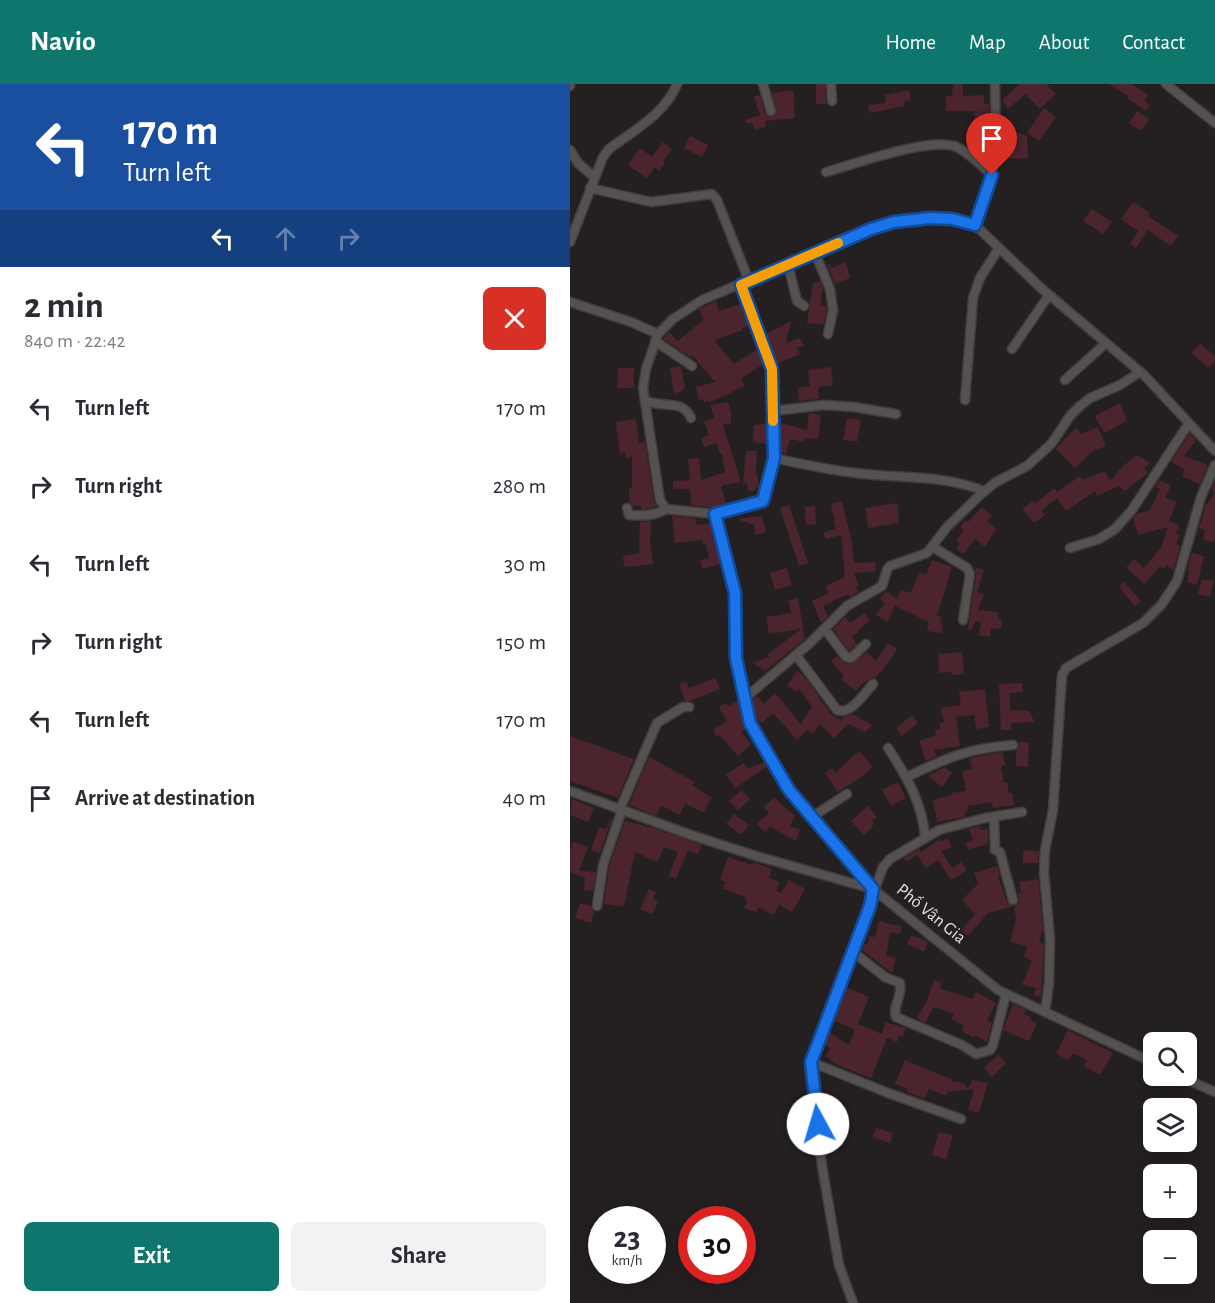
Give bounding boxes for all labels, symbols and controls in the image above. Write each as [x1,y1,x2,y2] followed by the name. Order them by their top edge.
[30,28,96,56] text: Navio
[885,32,936,53] text: Home
[969,32,1006,53] text: Map
[1039,32,1089,53] text: About
[1122,32,1185,53] text: Contact
[24,108,102,186] icon: left
[123,110,218,152] text: 170 m
[966,113,1017,175] pin
[975,122,1008,155] icon: arrive
[123,159,211,186] text: Turn left
[206,222,239,255] icon: left
[269,222,302,255] icon: ahead
[332,222,365,255] icon: right
[483,287,546,350] button: close
[24,288,104,324] text: 2 min
[24,331,126,351] text: 840 m · 22:42
[24,392,57,425] icon: left
[75,397,149,419] text: Turn left
[496,397,546,419] text: 170 m
[24,470,57,503] icon: right
[75,475,162,497] text: Turn right
[493,475,546,497] text: 280 m
[24,548,57,581] icon: left
[75,553,149,575] text: Turn left
[504,553,546,575] text: 30 m
[24,626,57,659] icon: right
[75,631,162,653] text: Turn right
[496,631,546,653] text: 150 m
[24,704,57,737] icon: left
[75,709,149,731] text: Turn left
[496,709,546,731] text: 170 m
[24,782,57,815] icon: arrive
[75,787,255,809] text: Arrive at destination
[503,787,546,809] text: 40 m
[893,880,970,947] street label: Phố Vân Gia
[1143,1032,1197,1284] map controls
[1143,1032,1197,1086] button: search
[786,1092,850,1156] position arrow
[1143,1098,1197,1152] button: layers
[1143,1164,1197,1218] button: +
[678,1206,756,1284] speed limit sign: 30
[24,1222,279,1291] button: Exit
[291,1222,546,1291] button: Share
[613,1223,641,1253] text: 23
[1143,1230,1197,1284] button: −
[612,1253,642,1268] text: km/h

